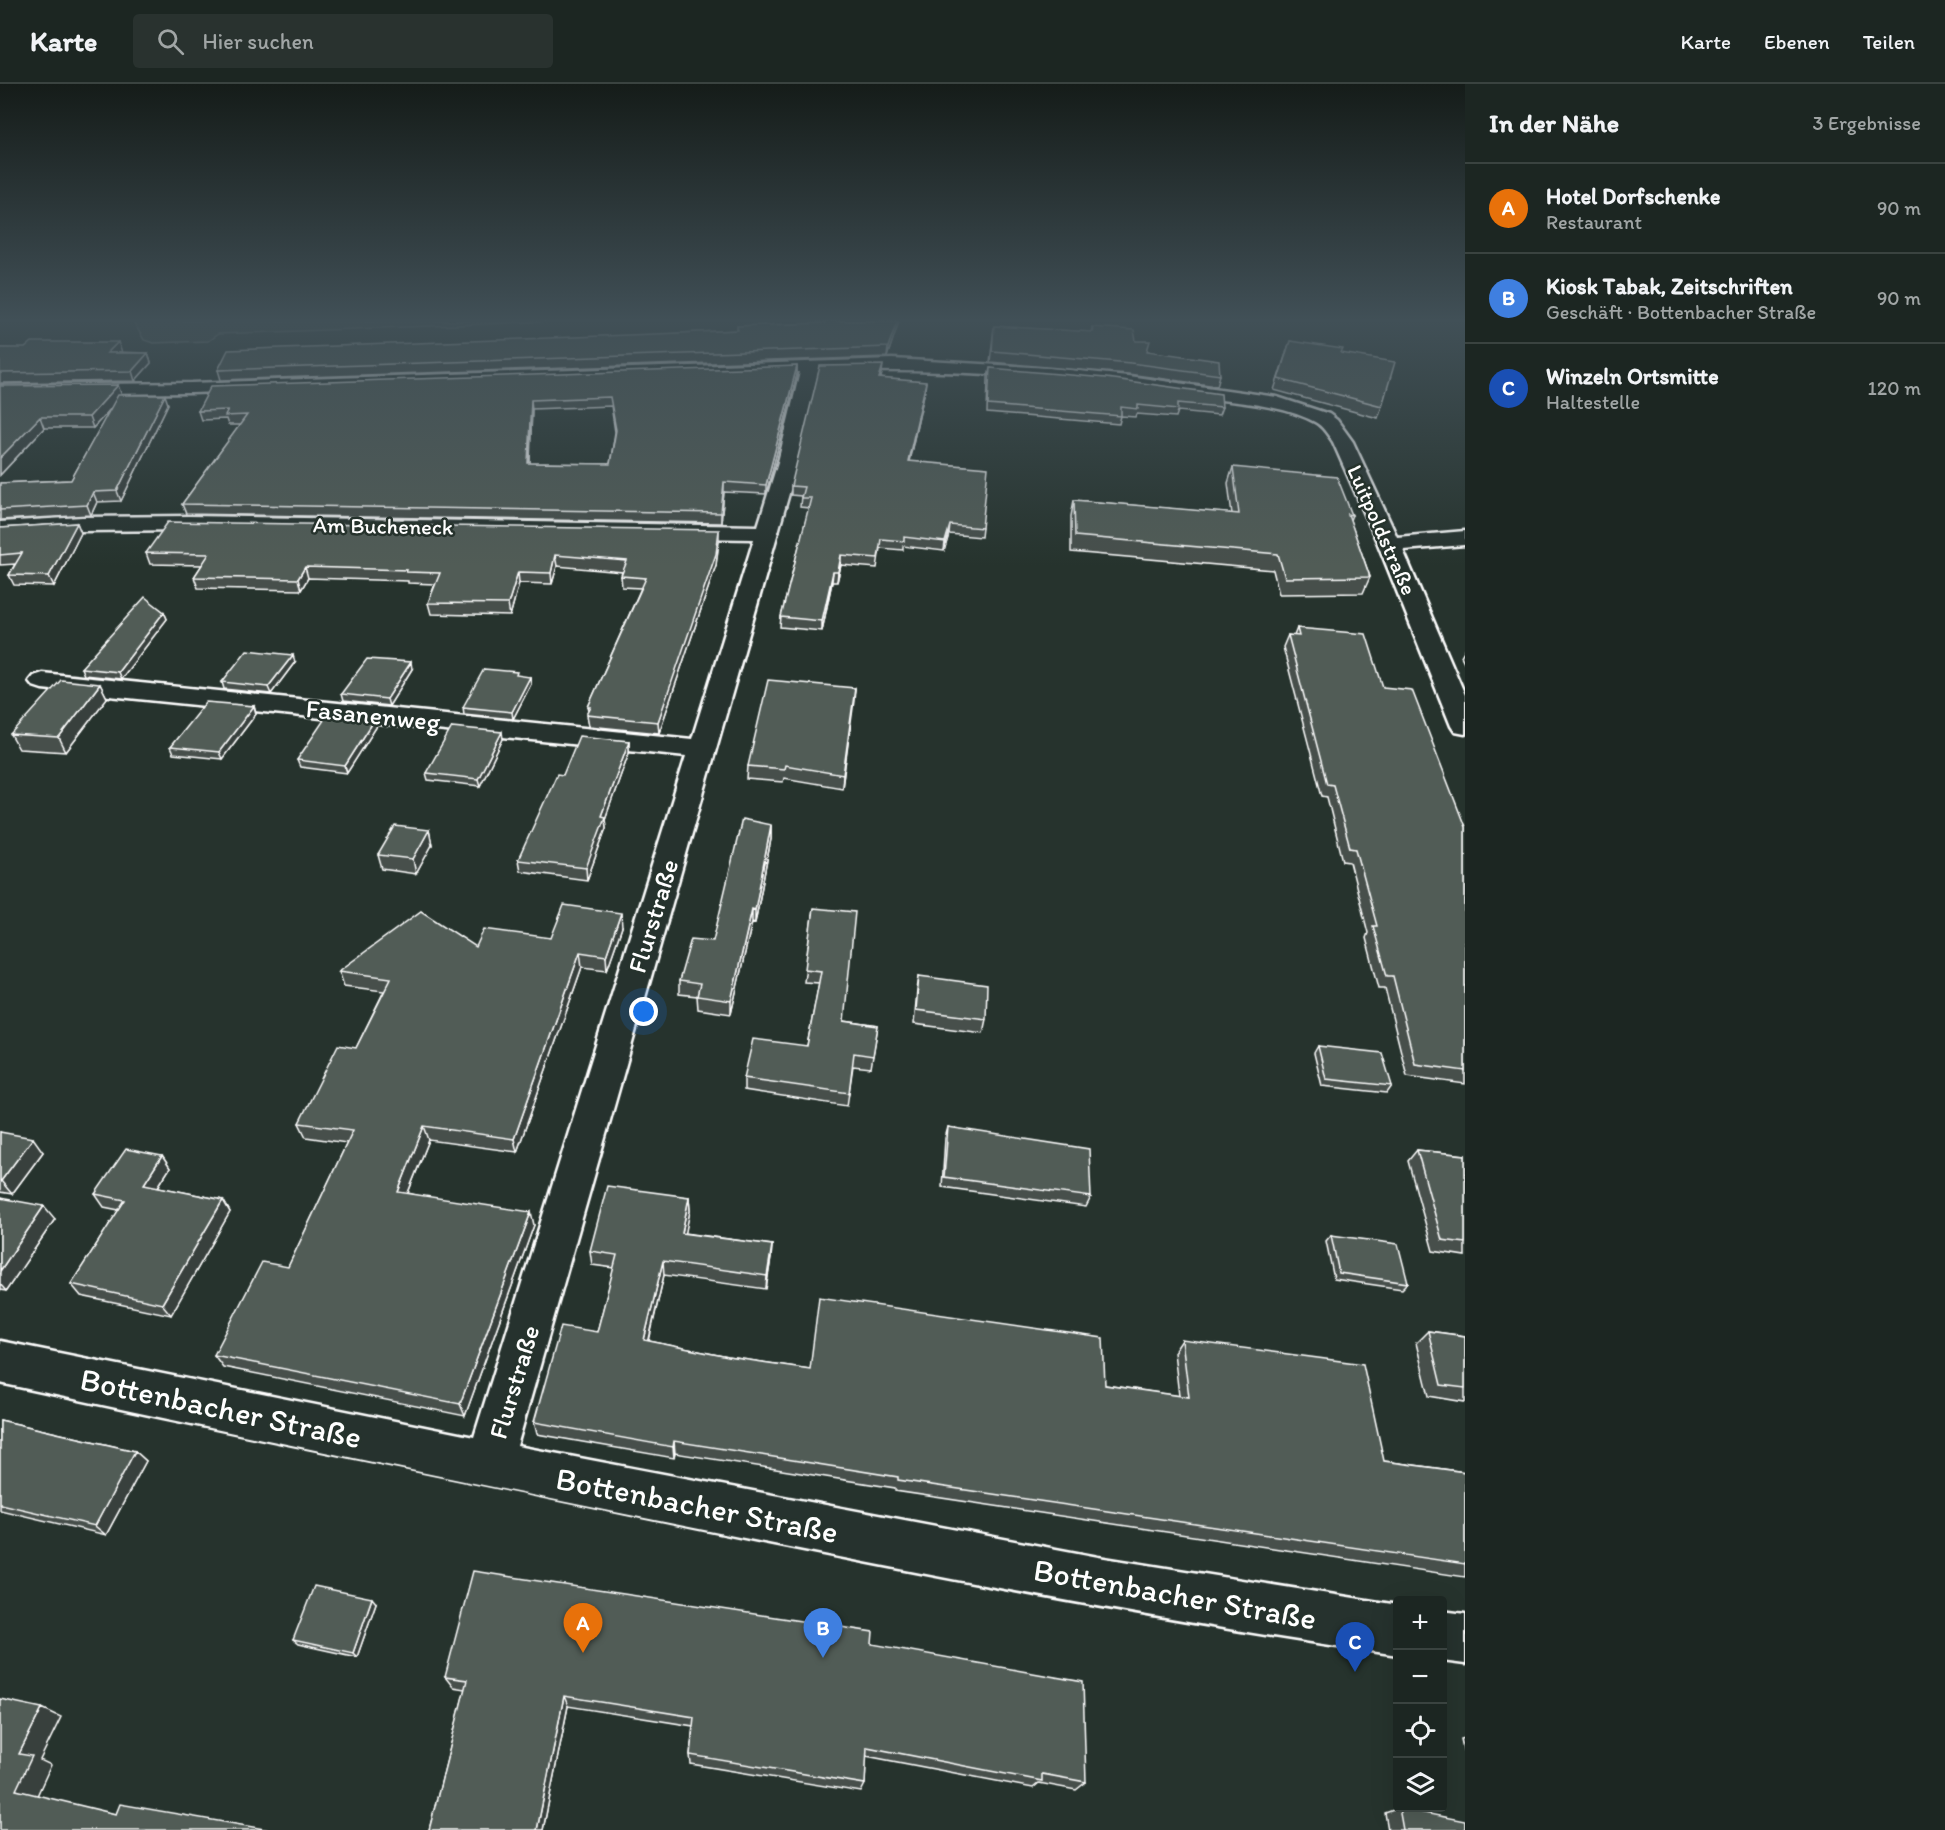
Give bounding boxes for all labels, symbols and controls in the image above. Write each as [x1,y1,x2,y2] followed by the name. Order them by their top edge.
[133,14,553,68] search box
[30,24,97,58] text: Karte
[154,25,187,58] icon: search
[202,28,314,55] text: Hier suchen
[1681,29,1731,54] text: Karte
[1764,29,1830,54] text: Ebenen
[1863,29,1915,54] text: Teilen
[1489,107,1619,139] text: In der Nähe
[1813,111,1921,135] text: 3 Ergebnisse
[1546,183,1720,210] text: Hotel Dorfschenke
[1502,196,1515,220] text: A
[1877,196,1921,220] text: 90 m
[1546,210,1642,234] text: Restaurant
[1546,273,1793,300] text: Kiosk Tabak, Zeitschriften
[1502,286,1515,310] text: B
[1877,286,1921,310] text: 90 m
[1546,300,1816,324] text: Geschäft · Bottenbacher Straße
[1546,363,1719,390] text: Winzeln Ortsmitte
[1502,376,1515,400] text: C
[1868,376,1921,400] text: 120 m
[1546,390,1640,414] text: Haltestelle
[1341,461,1423,599] street label: Luitpoldstraße
[313,511,454,541] street label: Am Bucheneck
[304,692,442,738] street label: Fasanenweg
[621,855,685,977] street label: Flurstraße
[629,997,658,1026] your location
[482,1321,546,1443] street label: Flurstraße
[77,1360,365,1456] street label: Bottenbacher Straße
[553,1459,841,1551] street label: Bottenbacher Straße
[1031,1550,1319,1638] street label: Bottenbacher Straße
[1393,1596,1447,1812] map controls
[1393,1596,1447,1650] button: +
[564,1604,602,1653] pin: A
[804,1608,842,1658] pin: B
[1336,1622,1374,1672] pin: C
[1393,1650,1447,1704] button: −
[1393,1704,1447,1758] button: locate
[1393,1758,1447,1812] button: layers

